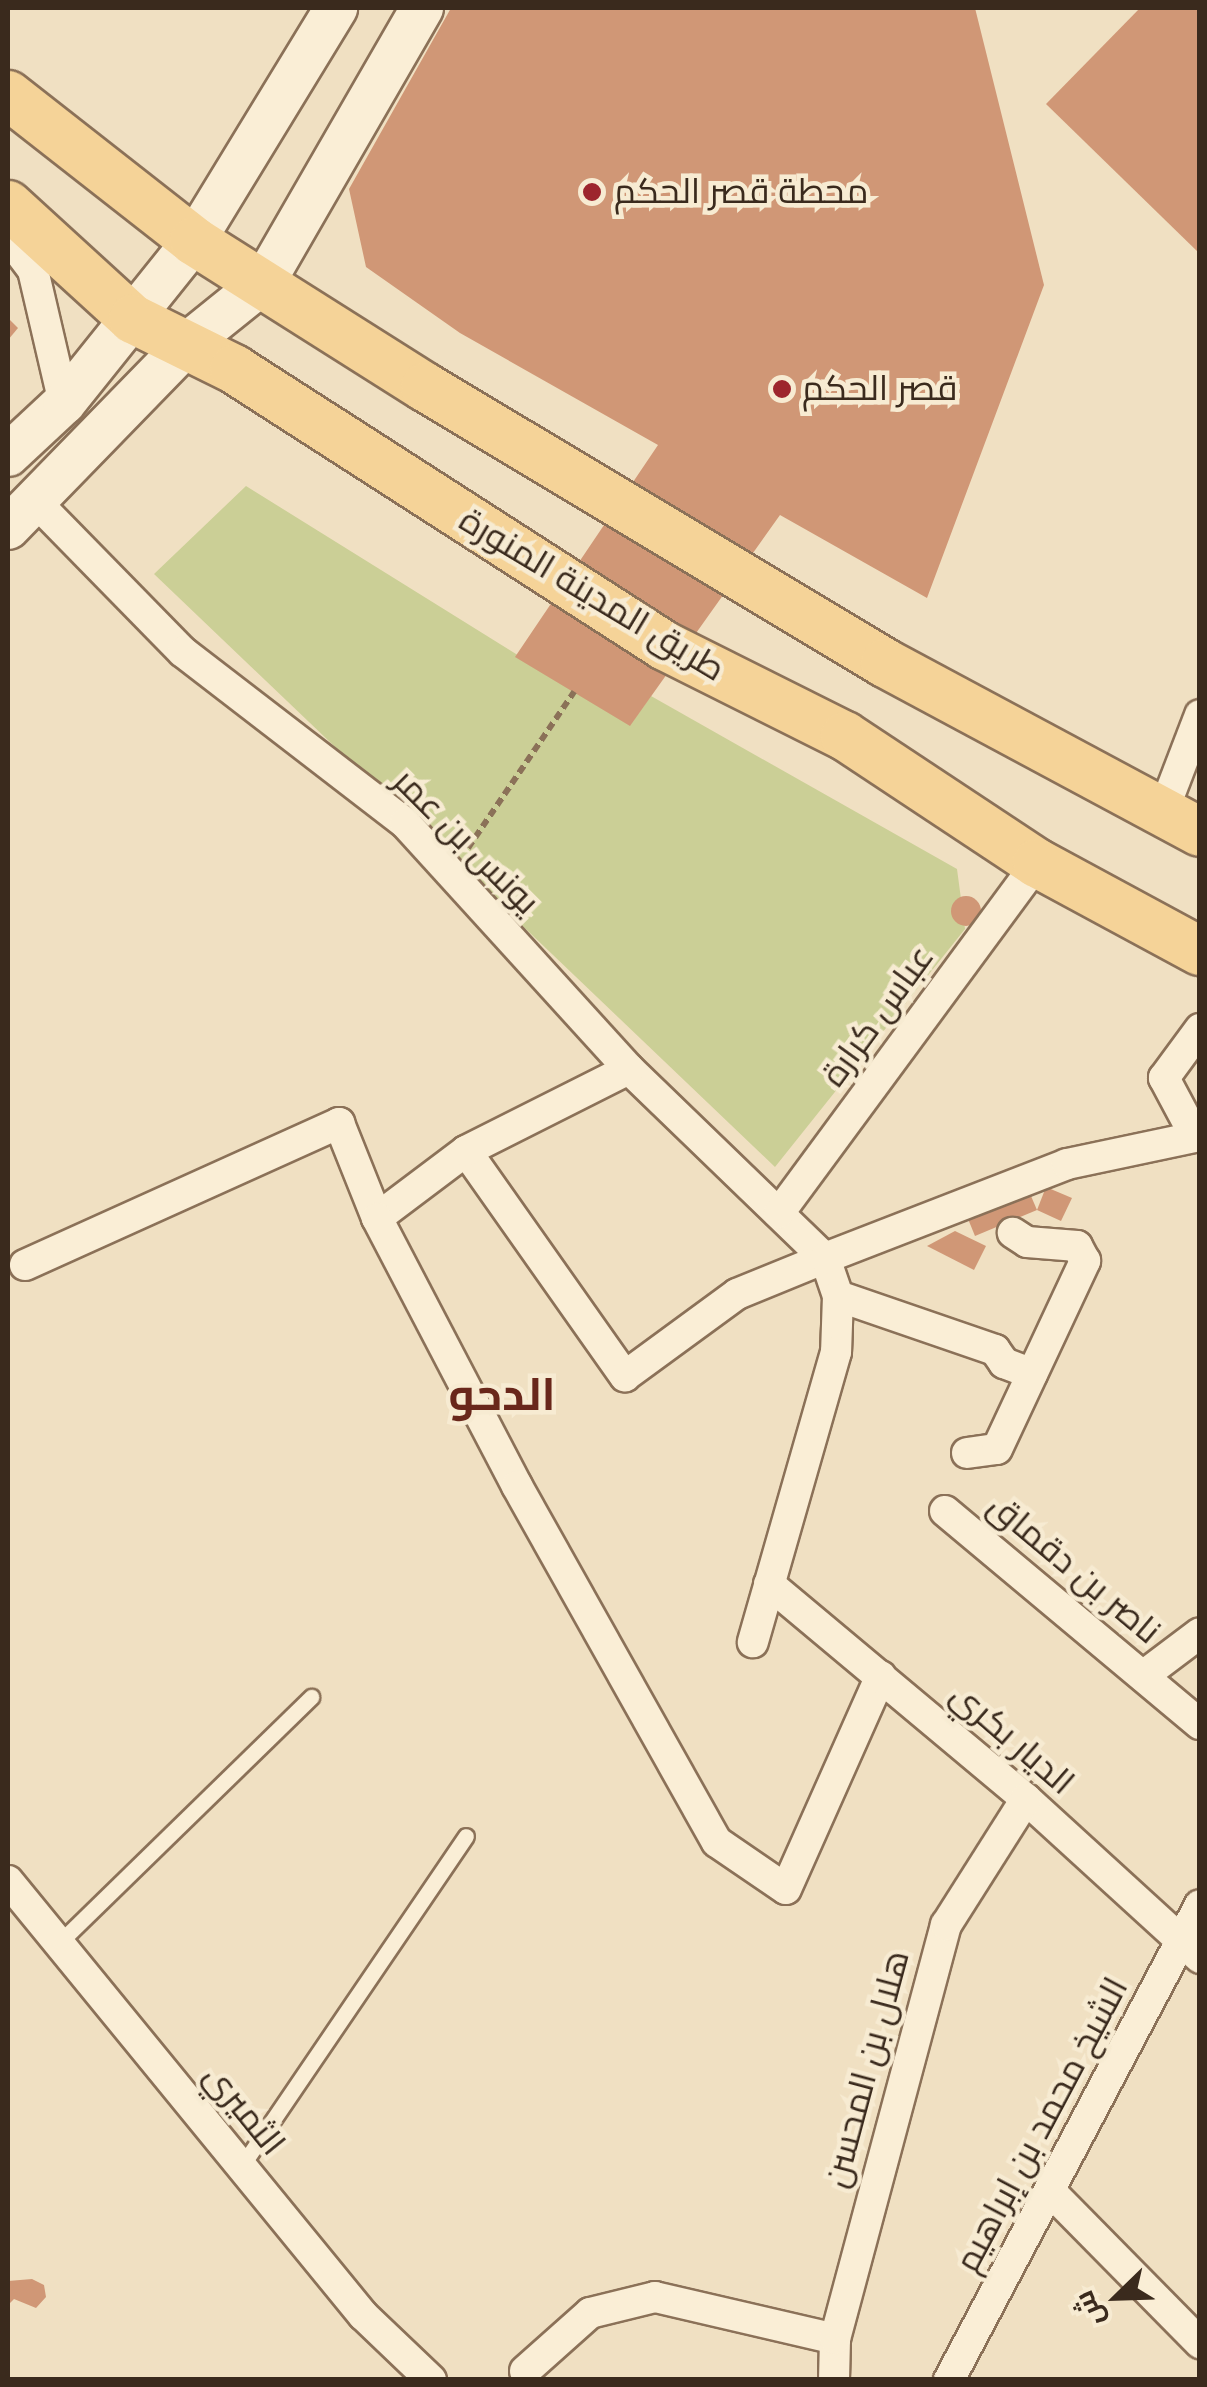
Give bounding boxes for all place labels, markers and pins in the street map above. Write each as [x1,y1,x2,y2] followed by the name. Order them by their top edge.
[614,171,868,213] place label: محطة قصر الحكم
[579,179,605,205] marker: محطة قصر الحكم
[802,368,958,410] place label: قصر الحكم
[771,378,793,400] marker: قصر الحكم

